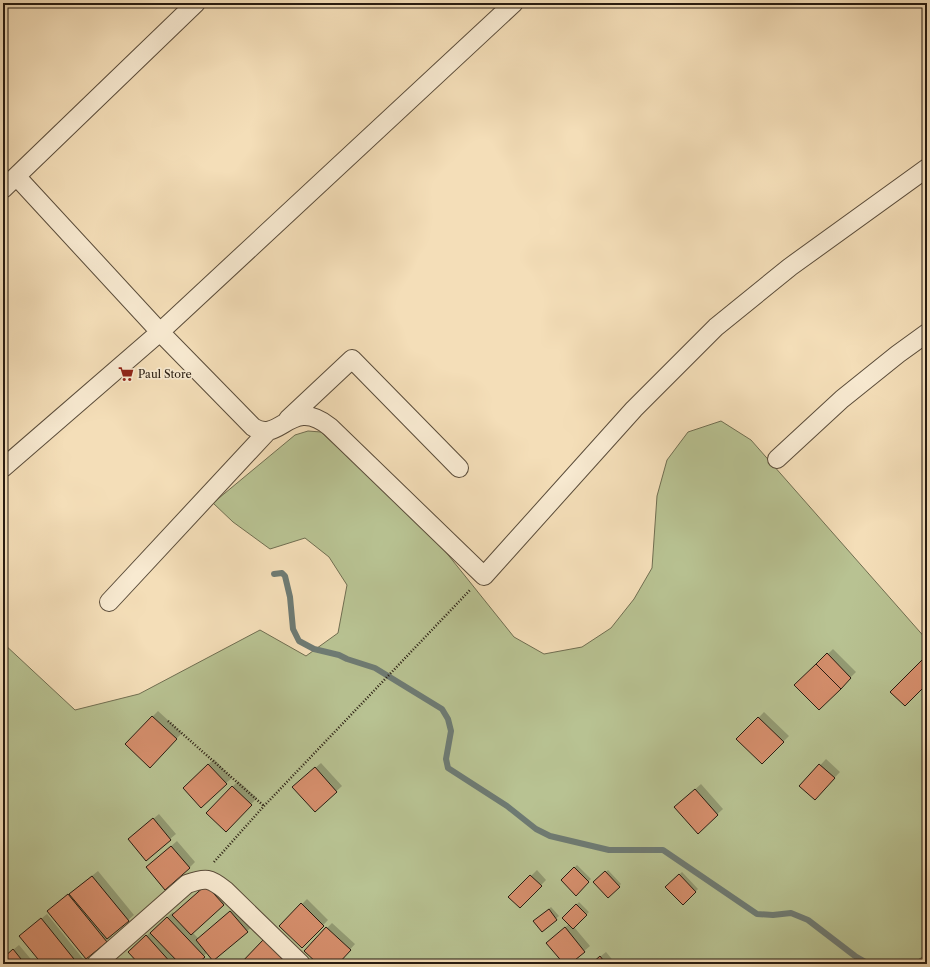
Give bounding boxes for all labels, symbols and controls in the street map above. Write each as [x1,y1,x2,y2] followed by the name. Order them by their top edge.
[117,365,135,383] supermarket icon: Paul Store
[138,367,192,381] place label: Paul Store

